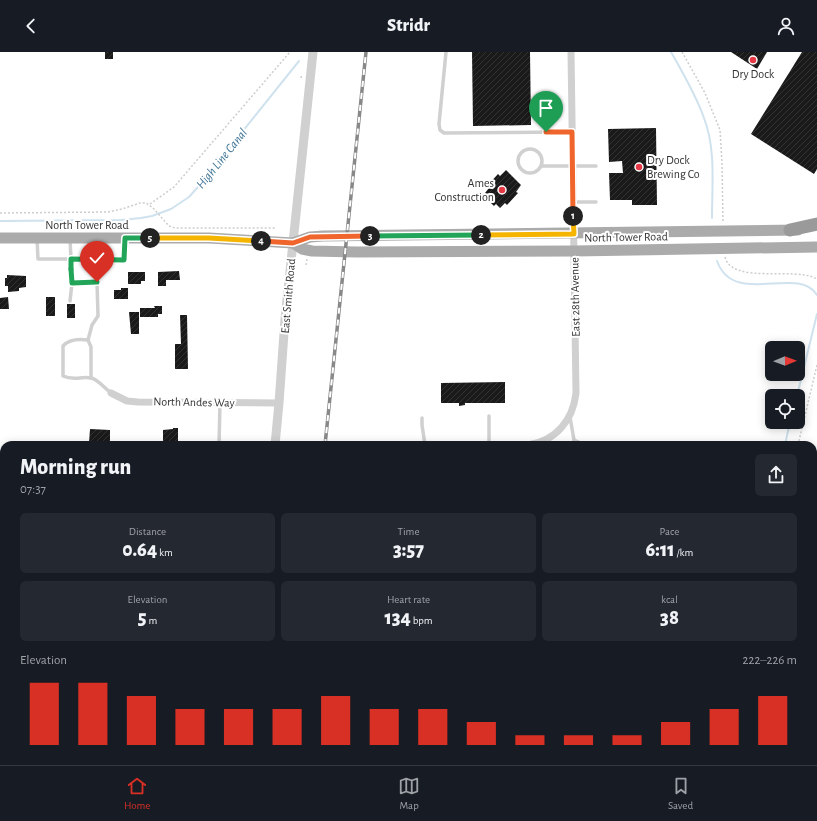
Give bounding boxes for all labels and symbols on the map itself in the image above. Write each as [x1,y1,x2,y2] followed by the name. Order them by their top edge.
[748,55,758,65] marker: Dry Dock
[732,68,775,81] place label: Dry Dock
[529,91,563,132] pin
[194,127,250,191] water label: High Line Canal
[647,154,700,180] place label: Dry Dock Brewing Co
[634,162,644,172] marker: Dry Dock Brewing Co
[434,177,494,203] place label: Ames Construction
[497,185,507,195] marker: Ames Construction
[563,206,583,226] pin: 1
[45,219,129,231] street label: North Tower Road
[471,225,491,245] pin: 2
[360,226,380,246] pin: 3
[140,228,160,248] pin: 5
[584,230,668,244] street label: North Tower Road
[251,231,271,251] pin: 4
[80,241,114,282] pin
[568,257,582,337] street label: East 28th Avenue
[279,258,297,334] street label: East Smith Road
[765,341,805,381] north arrow
[153,395,235,410] street label: North Andes Way

